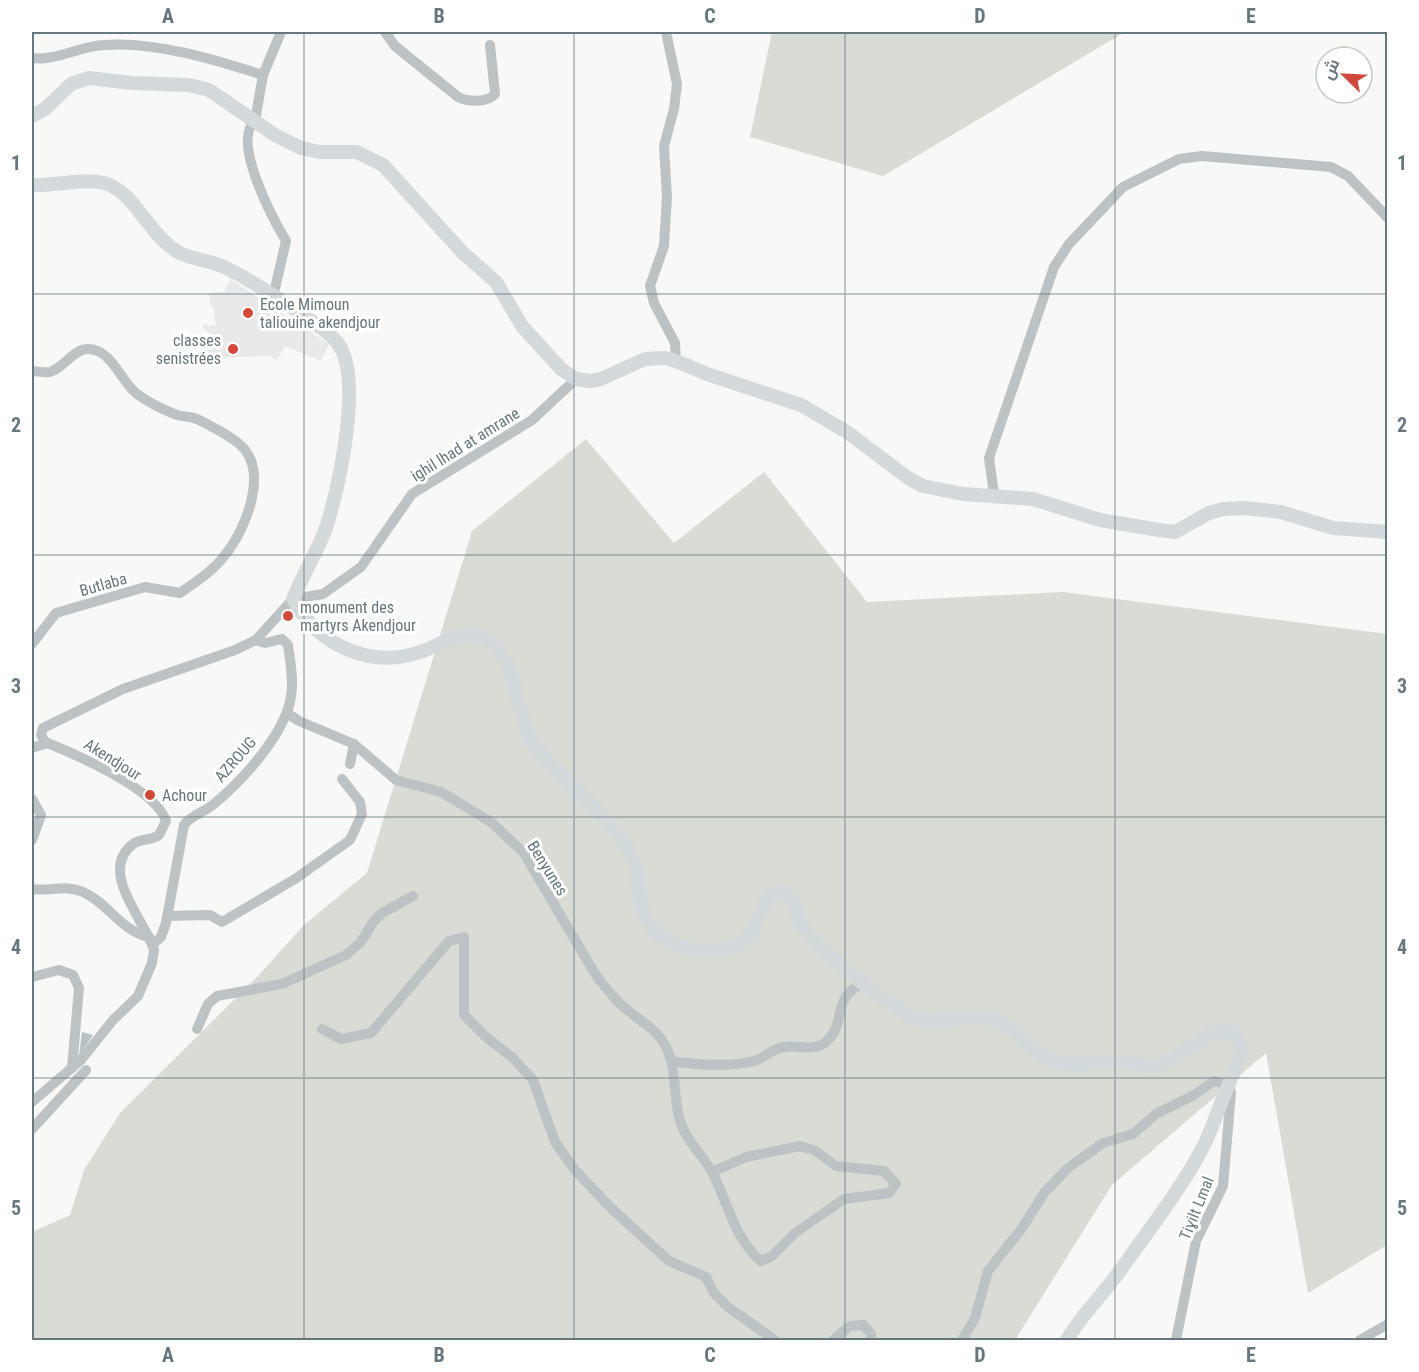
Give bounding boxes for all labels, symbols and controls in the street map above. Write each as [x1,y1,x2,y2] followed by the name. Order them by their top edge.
[162,4,174,28] text: A
[433,4,445,28] text: B
[704,4,716,28] text: C
[974,4,986,28] text: D
[1246,4,1256,28] text: E
[1314,45,1374,105] north arrow
[1318,56,1344,82] text: ش
[11,151,21,175] text: 1
[1397,151,1407,175] text: 1
[260,295,380,332] place label: Ecole Mimoun taliouine akendjour
[241,306,255,320] marker: Ecole Mimoun taliouine akendjour
[156,331,221,368] place label: classes senistrées
[226,342,240,356] marker: classes senistrées
[408,403,523,485] street label: ighil lhad at amrane
[11,413,21,437] text: 2
[1397,413,1407,437] text: 2
[77,569,129,600] street label: Butlaba
[300,598,416,635] place label: monument des martyrs Akendjour
[281,609,295,623] marker: monument des martyrs Akendjour
[11,674,21,698] text: 3
[1397,674,1407,698] text: 3
[210,733,260,786] street label: AZROUG
[81,734,145,784] street label: Akendjour
[162,786,207,805] place label: Achour
[143,788,157,802] marker: Achour
[523,837,572,899] street label: Benyunes
[11,935,21,959] text: 4
[1397,935,1407,959] text: 4
[1175,1174,1218,1243] street label: Tiɣilt Lmal
[11,1196,21,1220] text: 5
[1397,1196,1407,1220] text: 5
[162,1343,174,1367] text: A
[433,1343,445,1367] text: B
[704,1343,716,1367] text: C
[974,1343,986,1367] text: D
[1246,1343,1256,1367] text: E

